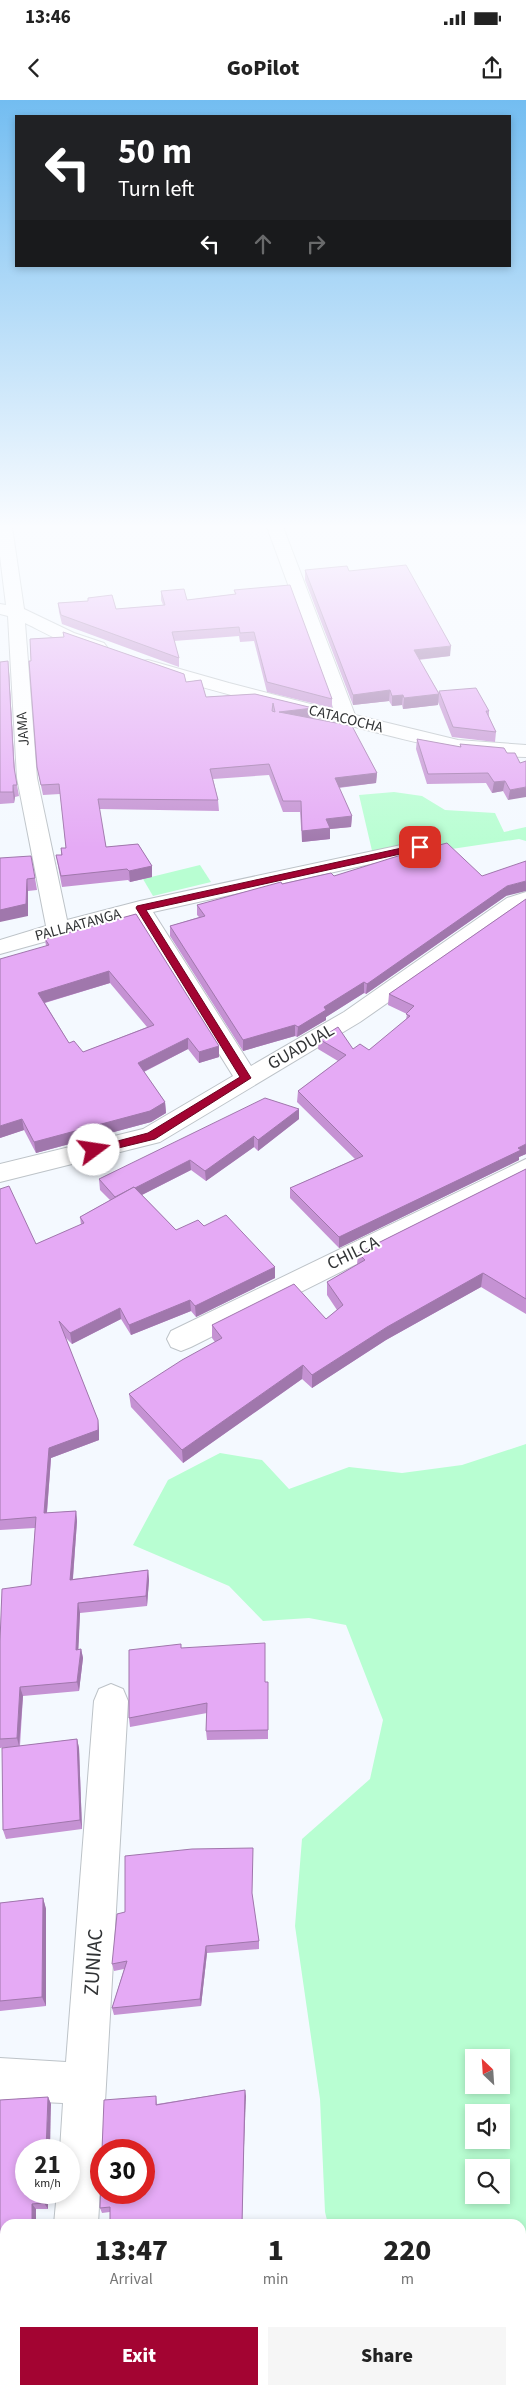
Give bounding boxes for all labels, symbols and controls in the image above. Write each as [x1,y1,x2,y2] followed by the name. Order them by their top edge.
[25,4,71,31] text: 13:46
[227,52,299,84] text: GoPilot
[20,54,48,82] icon: back
[478,54,506,82] icon: share
[118,127,192,177] text: 50 m
[35,135,100,200] icon: left
[118,173,194,205] text: Turn left
[196,230,224,258] icon: left
[249,230,277,258] icon: ahead
[302,230,330,258] icon: right
[307,700,386,739] street label: CATACOCHA
[11,710,35,747] street label: JAMA
[399,826,441,868] pin
[406,833,434,861] icon: arrive
[33,903,124,947] street label: PALLAATANGA
[263,1018,339,1076] street label: GUADUAL
[67,1123,119,1175] position arrow
[323,1230,383,1276] street label: CHILCA
[76,1928,110,1996] street label: ZUNIAC
[465,2049,510,2094] north arrow
[465,2049,510,2204] map controls
[465,2104,510,2149] button: sound
[90,2139,155,2204] speed limit sign: 30
[34,2147,61,2183] text: 21
[465,2159,510,2204] button: search
[34,2175,61,2192] text: km/h
[95,2229,168,2272] text: 13:47
[268,2229,284,2272] text: 1
[383,2229,431,2272] text: 220
[110,2268,153,2290] text: Arrival
[263,2268,289,2290] text: min
[401,2268,414,2290] text: m
[20,2327,258,2385] button: Exit
[268,2327,506,2385] button: Share

